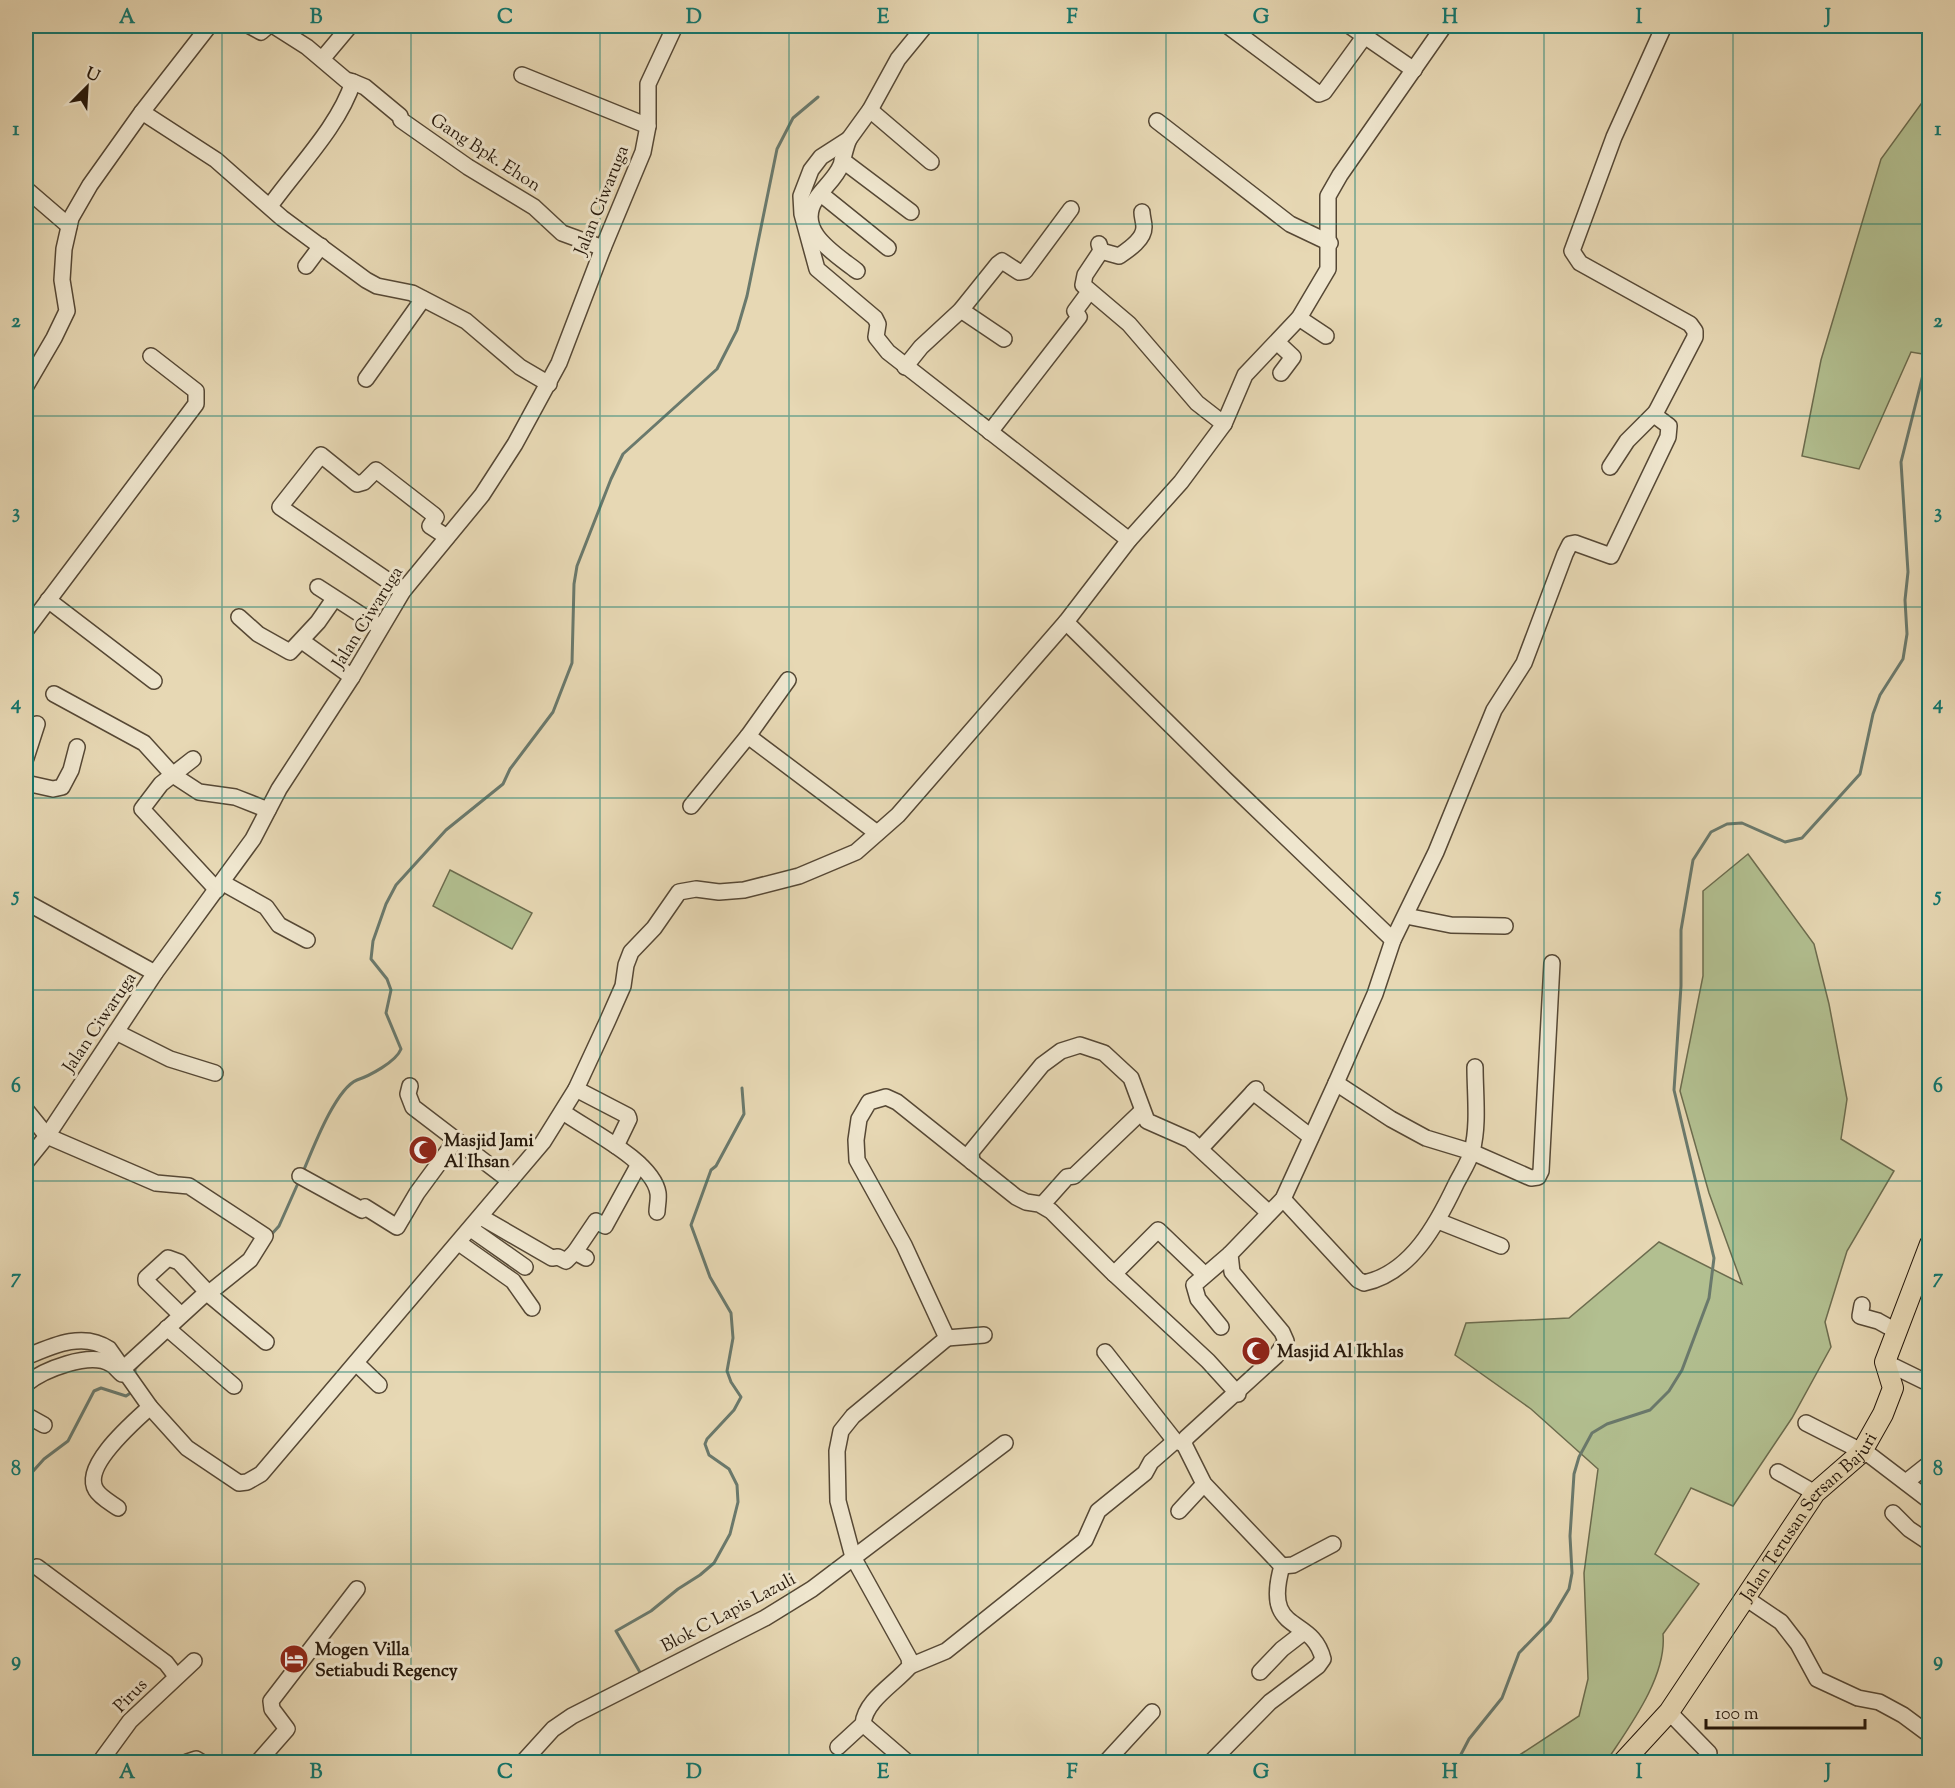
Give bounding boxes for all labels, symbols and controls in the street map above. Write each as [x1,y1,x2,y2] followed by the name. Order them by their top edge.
[119,4,136,33] text: A
[310,4,323,33] text: B
[497,4,513,33] text: C
[686,4,702,33] text: D
[877,4,890,33] text: E
[1066,4,1078,33] text: F
[1253,4,1270,33] text: G
[1442,4,1458,33] text: H
[1636,4,1643,33] text: I
[1823,4,1831,33] text: J
[57,57,117,117] north arrow
[81,62,104,89] text: U
[424,108,546,199] street label: Gang Bpk. Ehon
[13,116,20,145] text: 1
[1935,116,1942,145] text: 1
[569,142,637,260] street label: Jalan Ciwaruga
[11,308,21,337] text: 2
[1933,308,1943,337] text: 2
[12,499,20,528] text: 3
[1934,499,1942,528] text: 3
[326,562,411,675] street label: Jalan Ciwaruga
[10,690,21,719] text: 4
[1932,690,1943,719] text: 4
[11,882,20,911] text: 5
[1933,882,1942,911] text: 5
[57,968,144,1079] street label: Jalan Ciwaruga
[11,1073,21,1102] text: 6
[1933,1073,1943,1102] text: 6
[444,1129,534,1176] place label: Masjid Jami Al Ihsan
[407,1134,439,1166] mosque icon: Masjid Jami Al Ihsan
[11,1264,22,1293] text: 7
[1933,1264,1944,1293] text: 7
[1240,1335,1272,1367] mosque icon: Masjid Al Ikhlas
[1277,1340,1404,1366] place label: Masjid Al Ikhlas
[1735,1428,1885,1608] street label: Jalan Terusan Sersan Bajuri
[11,1456,21,1485] text: 8
[1933,1456,1943,1485] text: 8
[657,1567,801,1660] street label: Blok C Lapis Lazuli
[315,1638,458,1685] place label: Mogen Villa Setiabudi Regency
[278,1643,310,1675] hotel icon: Mogen Villa Setiabudi Regency
[11,1647,21,1676] text: 9
[1933,1647,1943,1676] text: 9
[108,1673,154,1719] street label: Pirus
[1706,1692,1865,1730] scale bar
[1715,1702,1759,1728] text: 100 m
[119,1759,136,1788] text: A
[310,1759,323,1788] text: B
[497,1759,513,1788] text: C
[686,1759,702,1788] text: D
[877,1759,890,1788] text: E
[1066,1759,1078,1788] text: F
[1253,1759,1270,1788] text: G
[1442,1759,1458,1788] text: H
[1636,1759,1643,1788] text: I
[1823,1759,1831,1788] text: J

